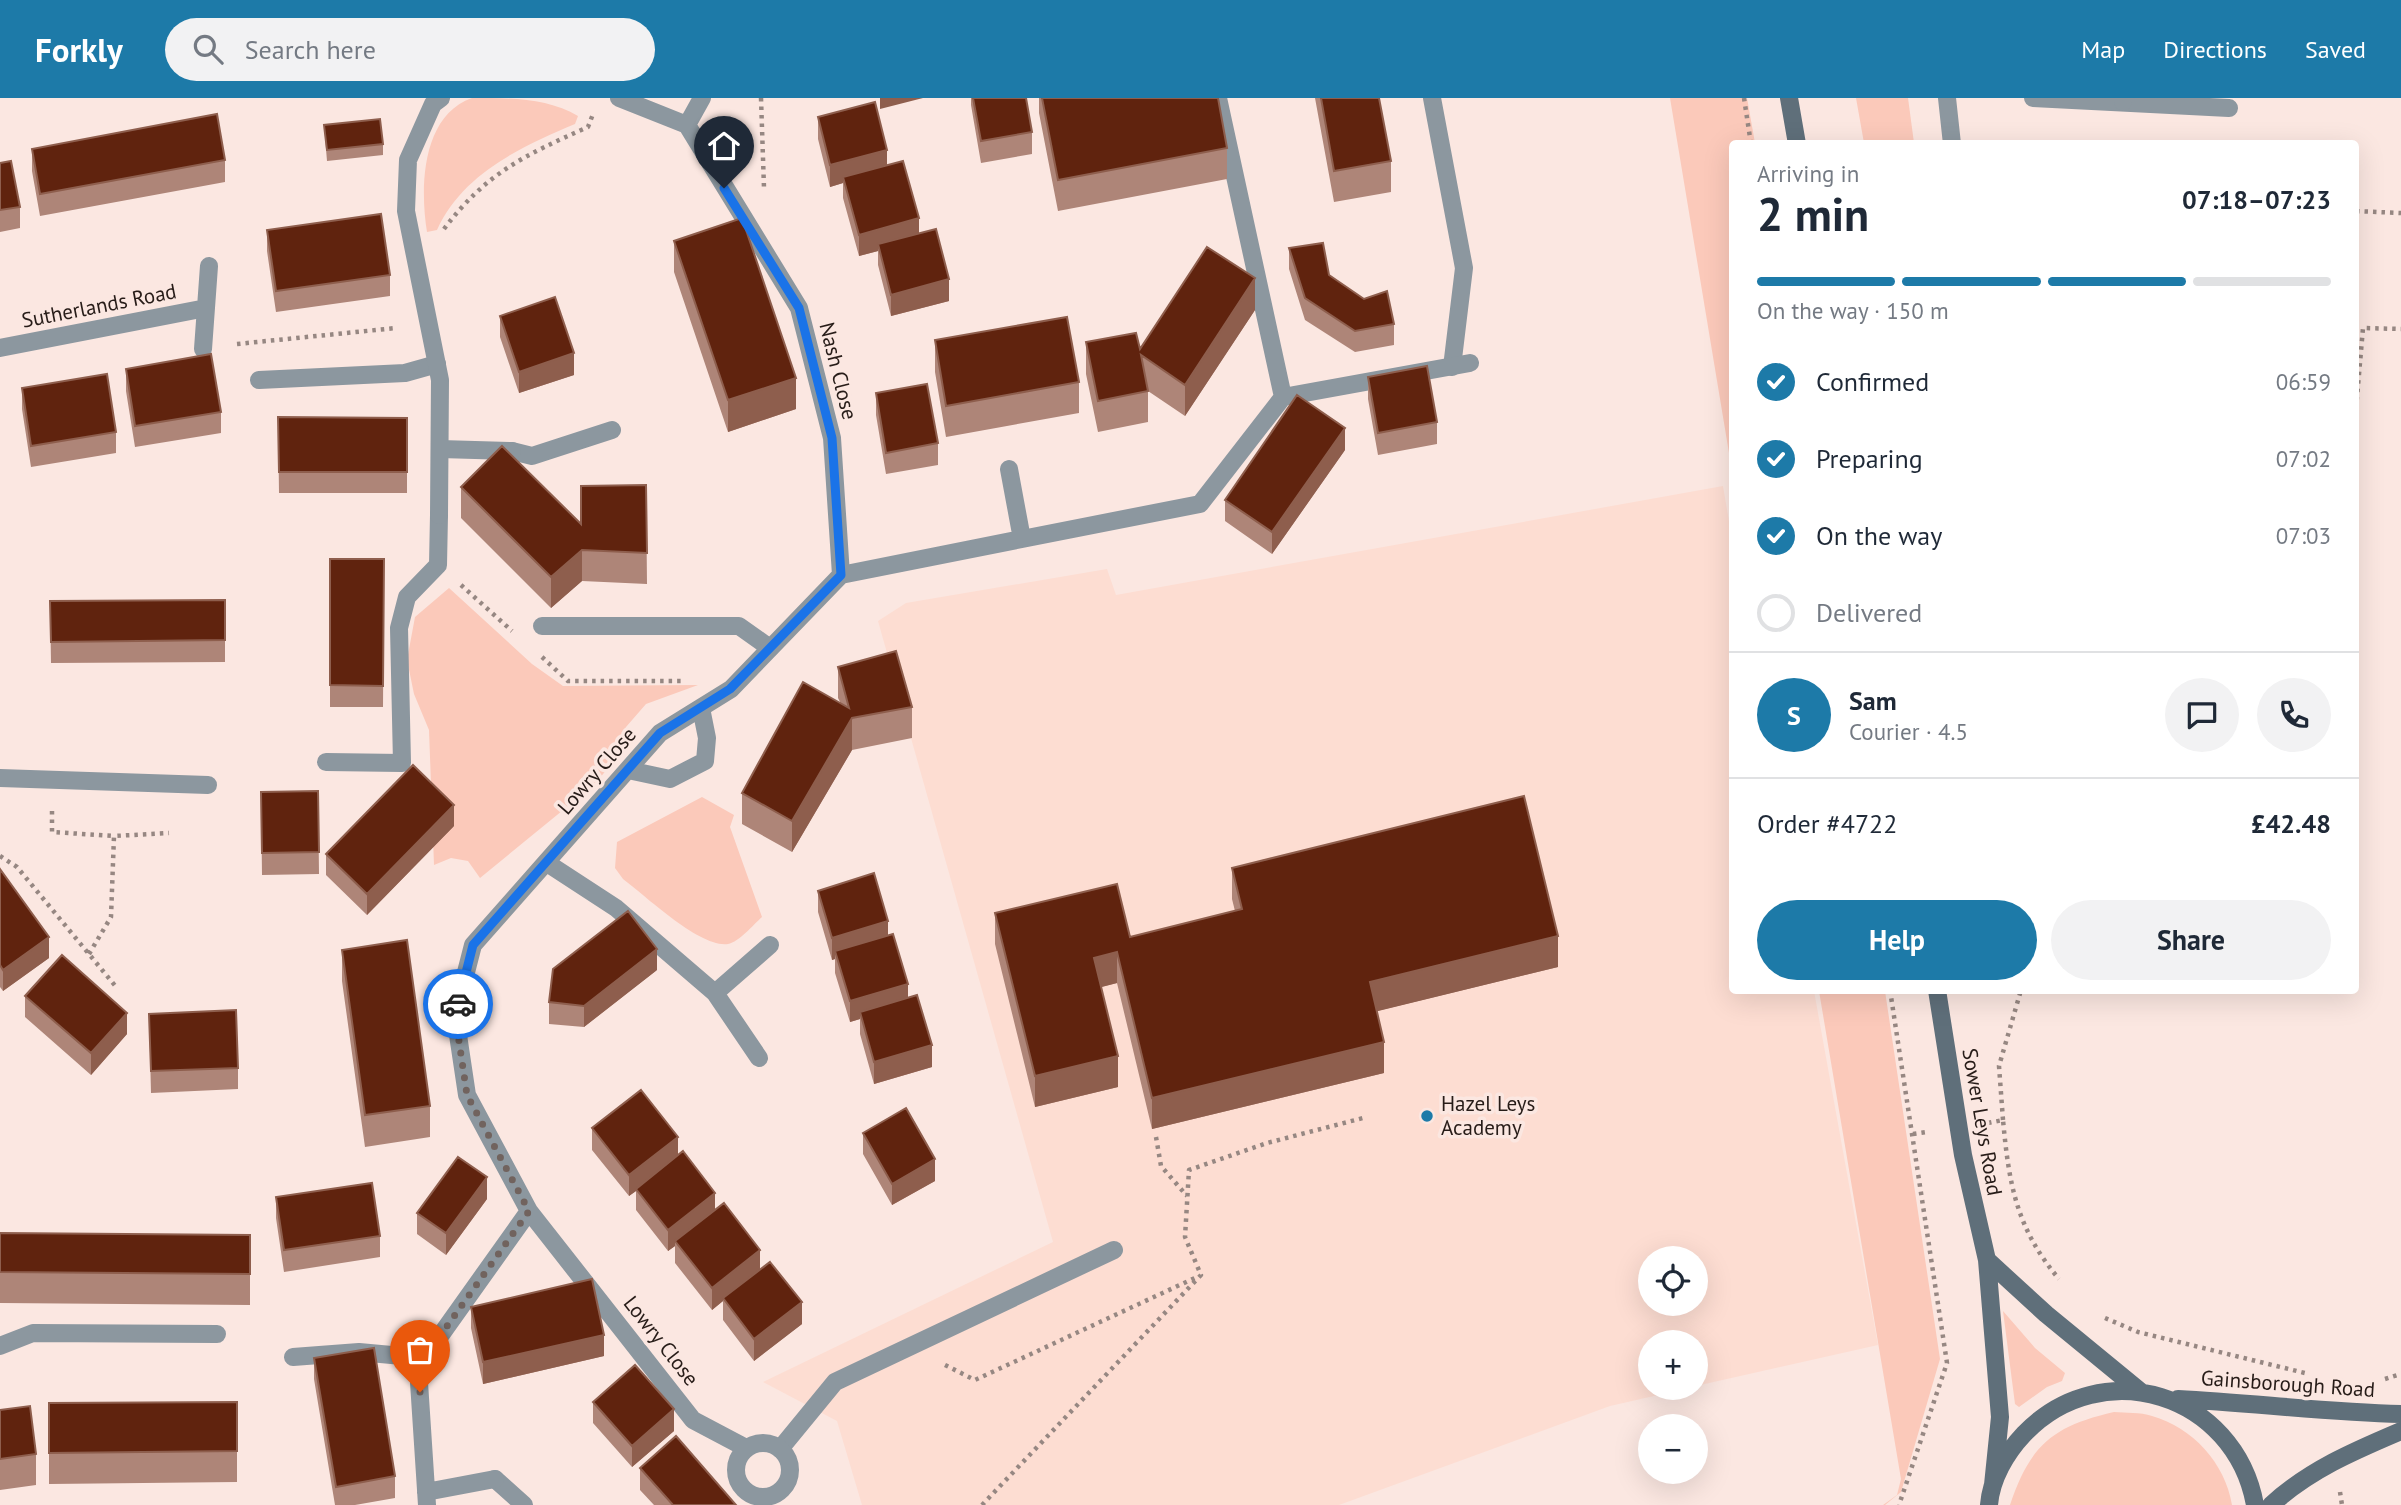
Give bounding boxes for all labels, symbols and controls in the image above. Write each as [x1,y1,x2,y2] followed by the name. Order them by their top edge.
[165,18,655,81] search box
[35,28,123,71] text: Forkly
[189,30,227,68] icon: search
[245,33,376,66] text: Search here
[2081,34,2125,65] text: Map
[2163,34,2267,65] text: Directions
[2305,34,2366,65] text: Saved
[694,116,754,188] pin
[705,127,743,165] icon: home
[1757,159,1859,188] text: Arriving in
[2182,183,2331,216] text: 07:18–07:23
[1757,184,1869,244] text: 2 min
[19,277,179,334] street label: Sutherlands Road
[1757,296,1949,325] text: On the way · 150 m
[813,319,864,422] street label: Nash Close
[1757,363,1795,401] icon: check
[1816,365,1929,398] text: Confirmed
[2276,367,2331,396] text: 06:59
[1757,440,1795,478] icon: check
[1816,442,1923,475] text: Preparing
[2276,444,2331,473] text: 07:02
[1757,517,1795,555] icon: check
[1816,519,1942,552] text: On the way
[2276,521,2331,550] text: 07:03
[1816,596,1922,629] text: Delivered
[2165,678,2239,752] button: chat
[2257,678,2331,752] button: phone
[1849,684,1897,717] text: Sam
[1787,699,1801,732] text: S
[1849,717,1968,746] text: Courier · 4.5
[551,722,642,820] street label: Lowry Close
[1757,807,1897,840] text: Order #4722
[2251,807,2331,840] text: £42.48
[1757,900,2037,980] button: Help
[2051,900,2331,980] button: Share
[423,969,493,1039] courier
[439,985,477,1023] icon: car
[1956,1046,2009,1198] street label: Sower Leys Road
[1441,1090,1535,1141] place label: Hazel Leys Academy
[1419,1108,1435,1124] marker: Hazel Leys Academy
[1638,1246,1708,1484] map controls
[1638,1246,1708,1316] button: locate
[618,1290,705,1391] street label: Lowry Close
[390,1320,450,1392] pin
[1638,1330,1708,1400] button: +
[401,1331,439,1369] icon: bag
[2200,1364,2376,1403] street label: Gainsborough Road
[1638,1414,1708,1484] button: −

